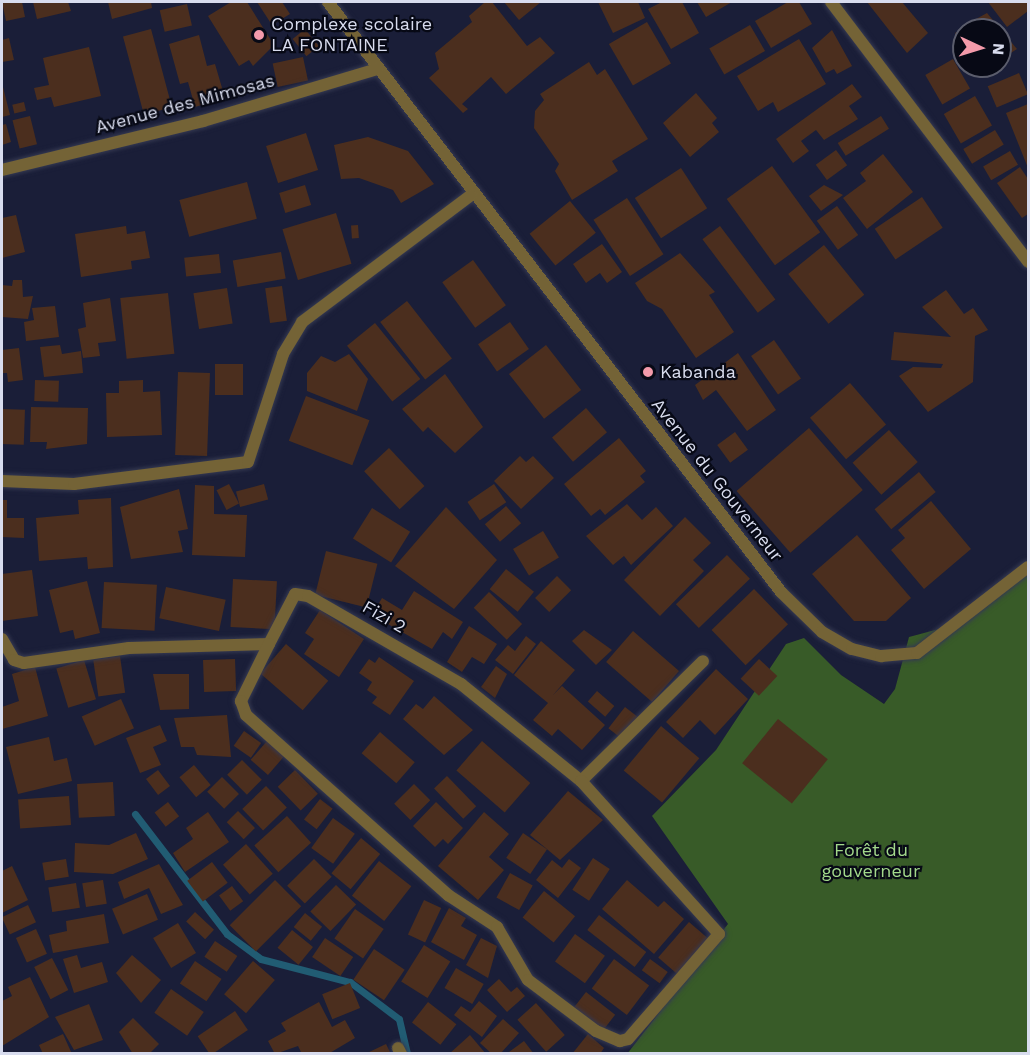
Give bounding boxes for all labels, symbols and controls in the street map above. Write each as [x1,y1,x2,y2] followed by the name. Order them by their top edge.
[271,14,432,57] place label: Complexe scolaire LA FONTAINE
[952,18,1012,78] north arrow
[252,28,266,42] marker: Complexe scolaire LA FONTAINE
[989,43,1008,56] text: N
[93,70,277,138] street label: Avenue des Mimosas
[660,361,736,383] place label: Kabanda
[641,365,655,379] marker: Kabanda
[647,394,787,566] street label: Avenue du Gouverneur
[358,596,410,638] street label: Fizi 2
[822,840,920,882] park label: Forêt du gouverneur

